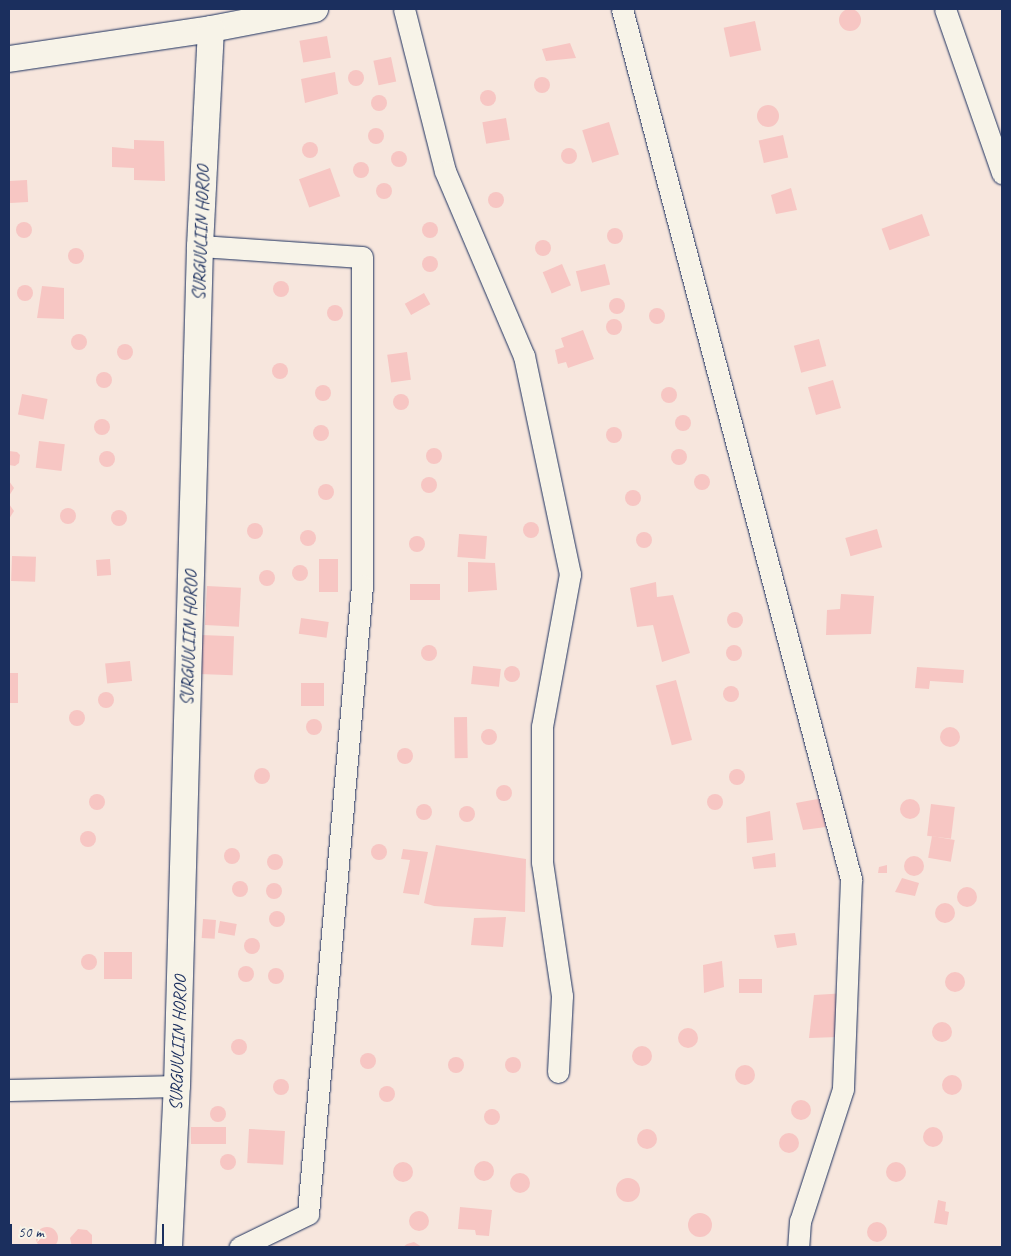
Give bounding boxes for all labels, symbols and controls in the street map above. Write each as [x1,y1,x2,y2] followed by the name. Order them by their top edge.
[188,165,214,301] street label: SURGUULIIN HOROO
[176,570,202,706] street label: SURGUULIIN HOROO
[165,975,191,1111] street label: SURGUULIIN HOROO
[12,1214,166,1246] scale bar
[18,1223,44,1242] text: 50 m

